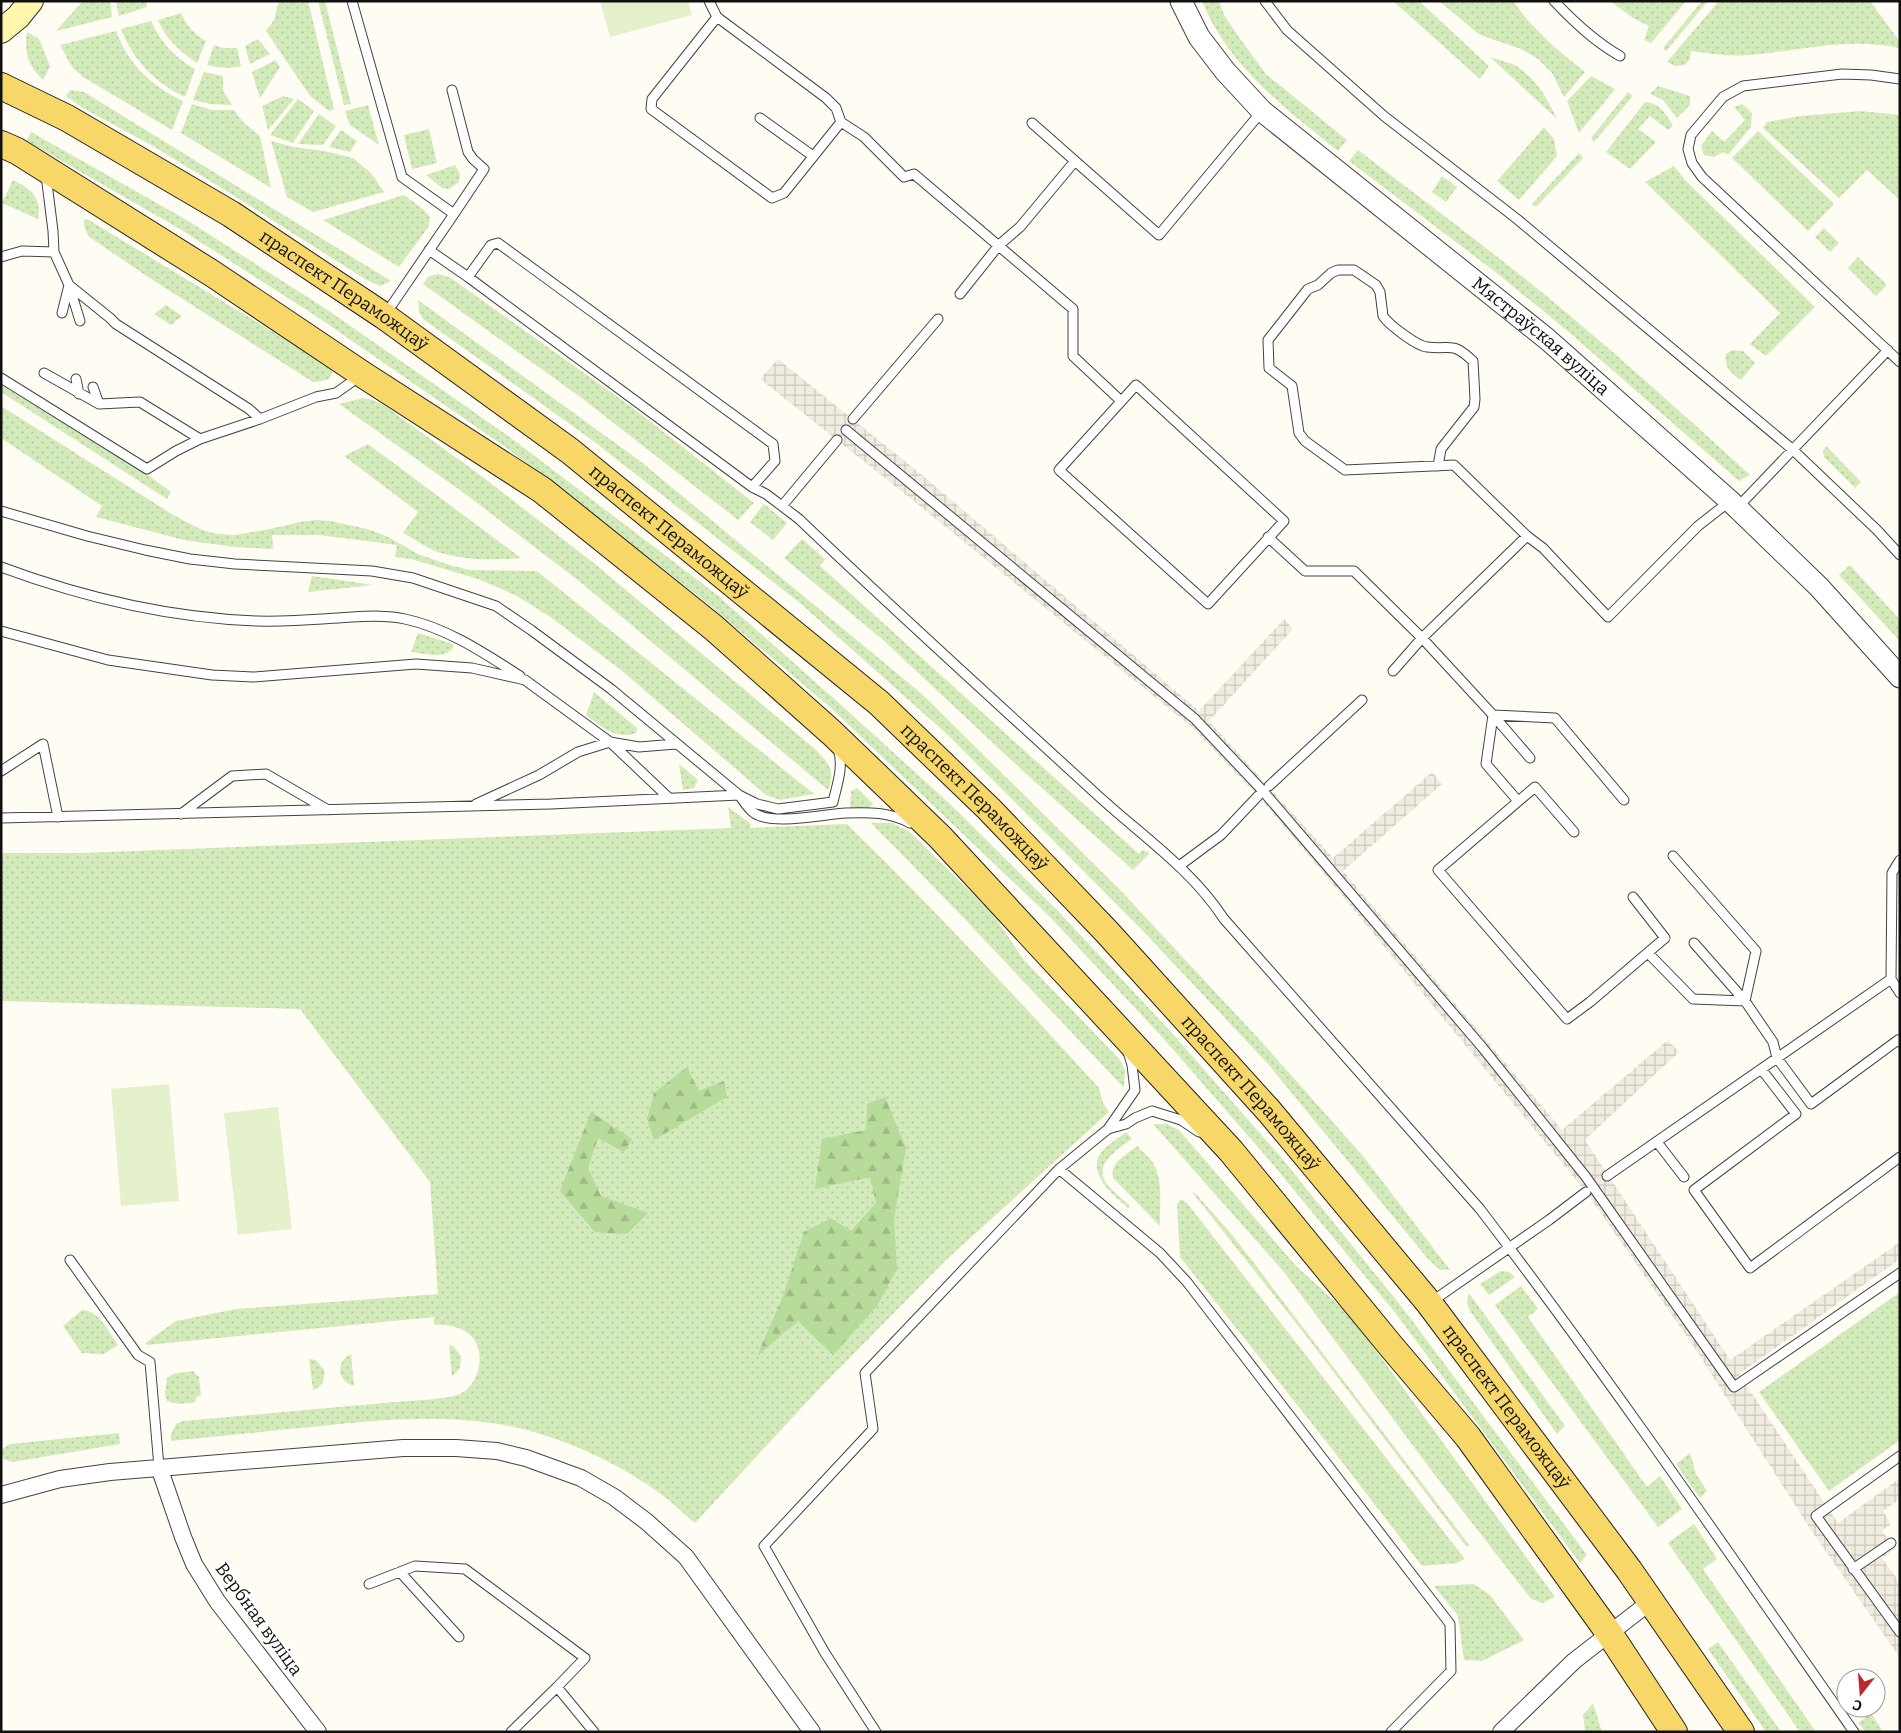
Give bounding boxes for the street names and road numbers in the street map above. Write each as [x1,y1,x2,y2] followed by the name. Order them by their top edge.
[256,225,433,356] street label: праспект Пераможцаў
[1468,272,1614,400] street label: Мястраўская вуліца
[585,460,754,604] street label: праспект Пераможцаў
[896,719,1053,876] street label: праспект Пераможцаў
[1177,1011,1325,1176] street label: праспект Пераможцаў
[1438,1320,1576,1494] street label: праспект Пераможцаў
[211,1558,307,1680] street label: Вербная вуліца

